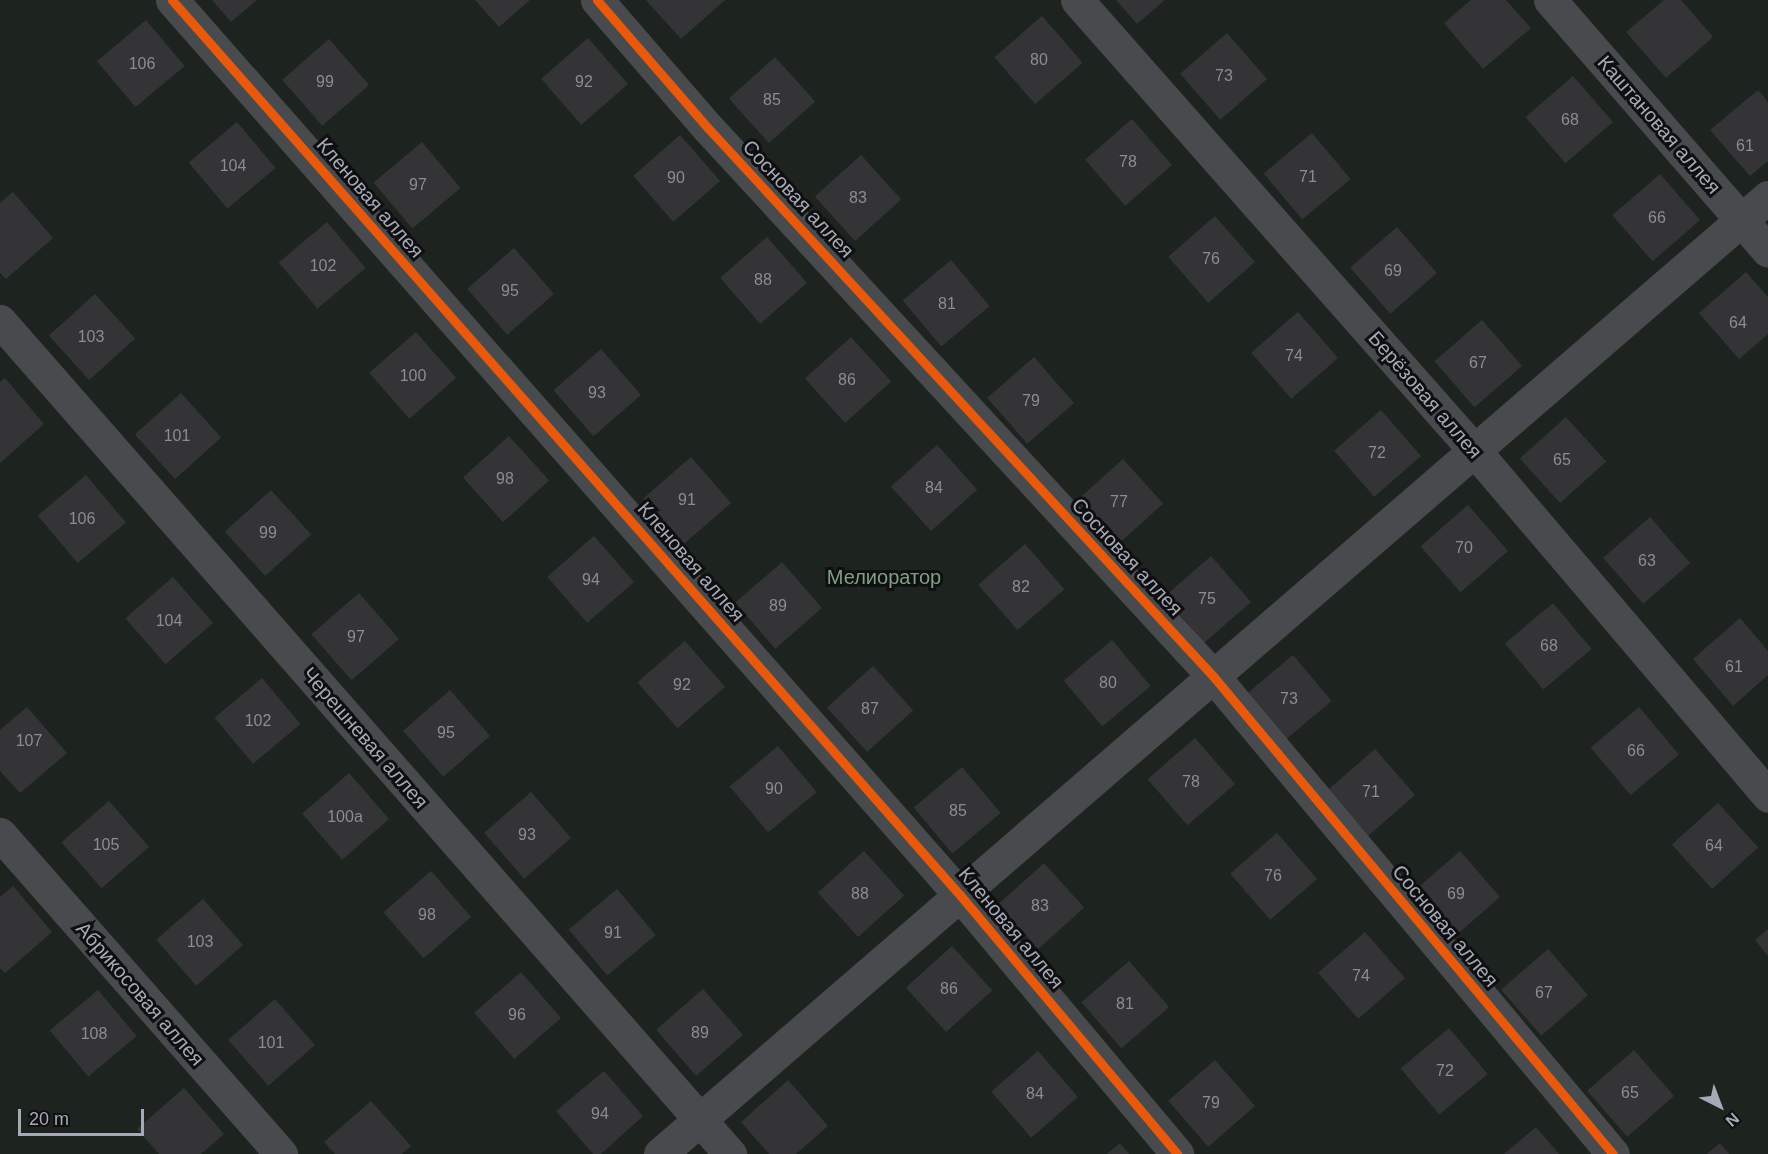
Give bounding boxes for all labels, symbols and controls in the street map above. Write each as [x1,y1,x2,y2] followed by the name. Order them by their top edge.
[1030,50,1048,70] house number: 80
[1592,51,1726,199] street label: Каштановая аллея
[129,54,155,74] house number: 106
[1215,66,1233,86] house number: 73
[316,72,334,92] house number: 99
[575,72,593,92] house number: 92
[763,90,781,110] house number: 85
[1561,110,1579,130] house number: 68
[311,133,429,263] street label: Кленовая аллея
[737,135,859,263] street label: Сосновая аллея
[1736,136,1754,156] house number: 61
[1119,152,1137,172] house number: 78
[220,156,246,176] house number: 104
[1299,167,1317,187] house number: 71
[667,168,685,188] house number: 90
[409,175,427,195] house number: 97
[849,188,867,208] house number: 83
[1648,208,1666,228] house number: 66
[1202,249,1220,269] house number: 76
[310,256,336,276] house number: 102
[1384,261,1402,281] house number: 69
[754,270,772,290] house number: 88
[501,281,519,301] house number: 95
[938,294,956,314] house number: 81
[1729,313,1747,333] house number: 64
[1363,326,1487,464] street label: Берёзовая аллея
[78,327,104,347] house number: 103
[1285,346,1303,366] house number: 74
[1469,353,1487,373] house number: 67
[400,366,426,386] house number: 100
[838,370,856,390] house number: 86
[588,383,606,403] house number: 93
[1022,391,1040,411] house number: 79
[164,426,190,446] house number: 101
[1368,443,1386,463] house number: 72
[1553,450,1571,470] house number: 65
[496,469,514,489] house number: 98
[925,478,943,498] house number: 84
[678,490,696,510] house number: 91
[1110,492,1128,512] house number: 77
[1066,493,1188,621] street label: Сосновая аллея
[632,497,750,627] street label: Кленовая аллея
[69,509,95,529] house number: 106
[259,523,277,543] house number: 99
[1455,538,1473,558] house number: 70
[1638,551,1656,571] house number: 63
[827,565,941,589] park label: Мелиоратор
[582,570,600,590] house number: 94
[1012,577,1030,597] house number: 82
[1198,589,1216,609] house number: 75
[769,596,787,616] house number: 89
[156,611,182,631] house number: 104
[347,627,365,647] house number: 97
[1540,636,1558,656] house number: 68
[1725,657,1743,677] house number: 61
[297,662,433,814] street label: Черешневая аллея
[1099,673,1117,693] house number: 80
[673,675,691,695] house number: 92
[1280,689,1298,709] house number: 73
[861,699,879,719] house number: 87
[245,711,271,731] house number: 102
[437,723,455,743] house number: 95
[16,731,42,751] house number: 107
[1627,741,1645,761] house number: 66
[1182,772,1200,792] house number: 78
[765,779,783,799] house number: 90
[1362,782,1380,802] house number: 71
[949,801,967,821] house number: 85
[327,807,363,827] house number: 100а
[518,825,536,845] house number: 93
[93,835,119,855] house number: 105
[1705,836,1723,856] house number: 64
[1387,860,1503,992] street label: Сосновая аллея
[953,862,1069,994] street label: Кленовая аллея
[1264,866,1282,886] house number: 76
[851,884,869,904] house number: 88
[1447,884,1465,904] house number: 69
[1031,896,1049,916] house number: 83
[418,905,436,925] house number: 98
[71,917,209,1071] street label: Абрикосовая аллея
[604,923,622,943] house number: 91
[187,932,213,952] house number: 103
[1352,966,1370,986] house number: 74
[940,979,958,999] house number: 86
[1535,983,1553,1003] house number: 67
[1116,994,1134,1014] house number: 81
[508,1005,526,1025] house number: 96
[691,1023,709,1043] house number: 89
[81,1024,107,1044] house number: 108
[258,1033,284,1053] house number: 101
[1436,1061,1454,1081] house number: 72
[1690,1076,1750,1136] north arrow
[1621,1083,1639,1103] house number: 65
[1026,1084,1044,1104] house number: 84
[1202,1093,1220,1113] house number: 79
[21,1097,147,1135] scale bar
[591,1104,609,1124] house number: 94
[29,1109,69,1129] text: 20 m
[1722,1110,1742,1130] text: N

